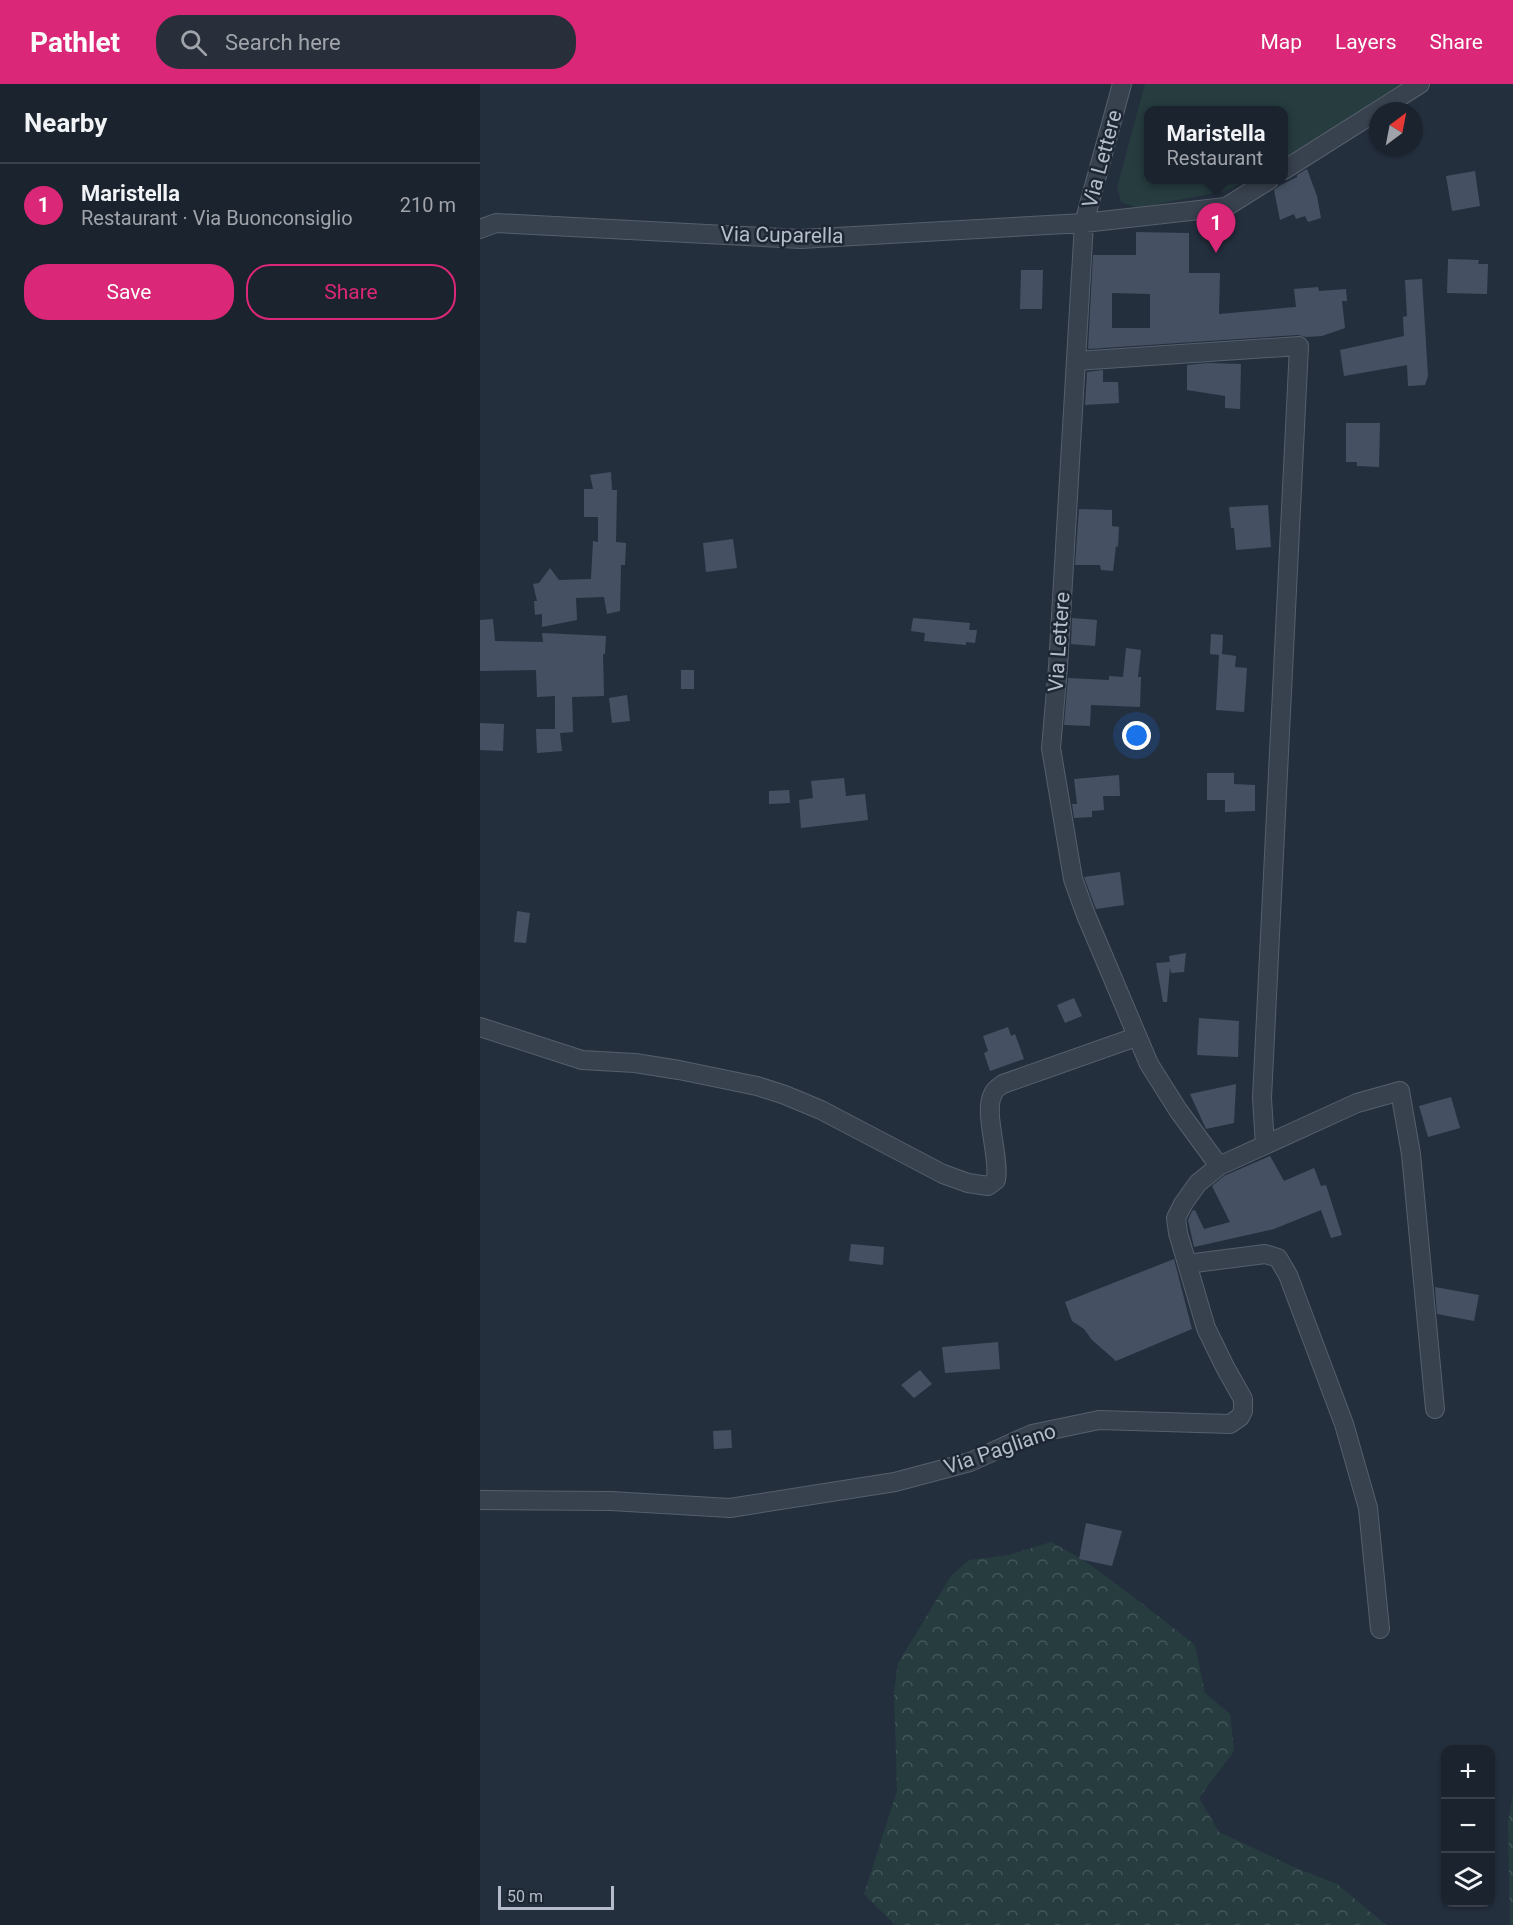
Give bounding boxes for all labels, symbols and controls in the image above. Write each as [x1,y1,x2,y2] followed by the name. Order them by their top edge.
[156,15,576,69] search box
[30,26,120,59] text: Pathlet
[177,26,210,59] icon: search
[225,30,341,55] text: Search here
[1260,30,1302,54] text: Map
[1335,30,1396,54] text: Layers
[1429,30,1483,54] text: Share
[1369,102,1423,156] north arrow
[1144,106,1288,184] popup
[1077,107,1127,211] street label: Via Lettere
[24,108,107,138] text: Nearby
[1167,121,1265,146] text: Maristella
[1167,146,1263,170] text: Restaurant
[81,181,180,206] text: Maristella
[38,193,49,217] text: 1
[400,193,456,217] text: 210 m
[1196,204,1236,253] pin: 1
[81,206,353,230] text: Restaurant · Via Buonconsiglio
[720,222,844,248] street label: Via Cuparella
[24,264,234,320] button: Save
[246,264,456,320] button: Share
[1044,591,1074,693] street label: Via Lettere
[1122,721,1151,750] your location
[941,1419,1059,1479] street label: Via Pagliano
[1441,1745,1495,1907] map controls
[1441,1745,1495,1799] button: +
[1441,1799,1495,1853] button: −
[1441,1853,1495,1907] button: layers
[498,1883,614,1910] scale bar
[507,1887,543,1906] text: 50 m

